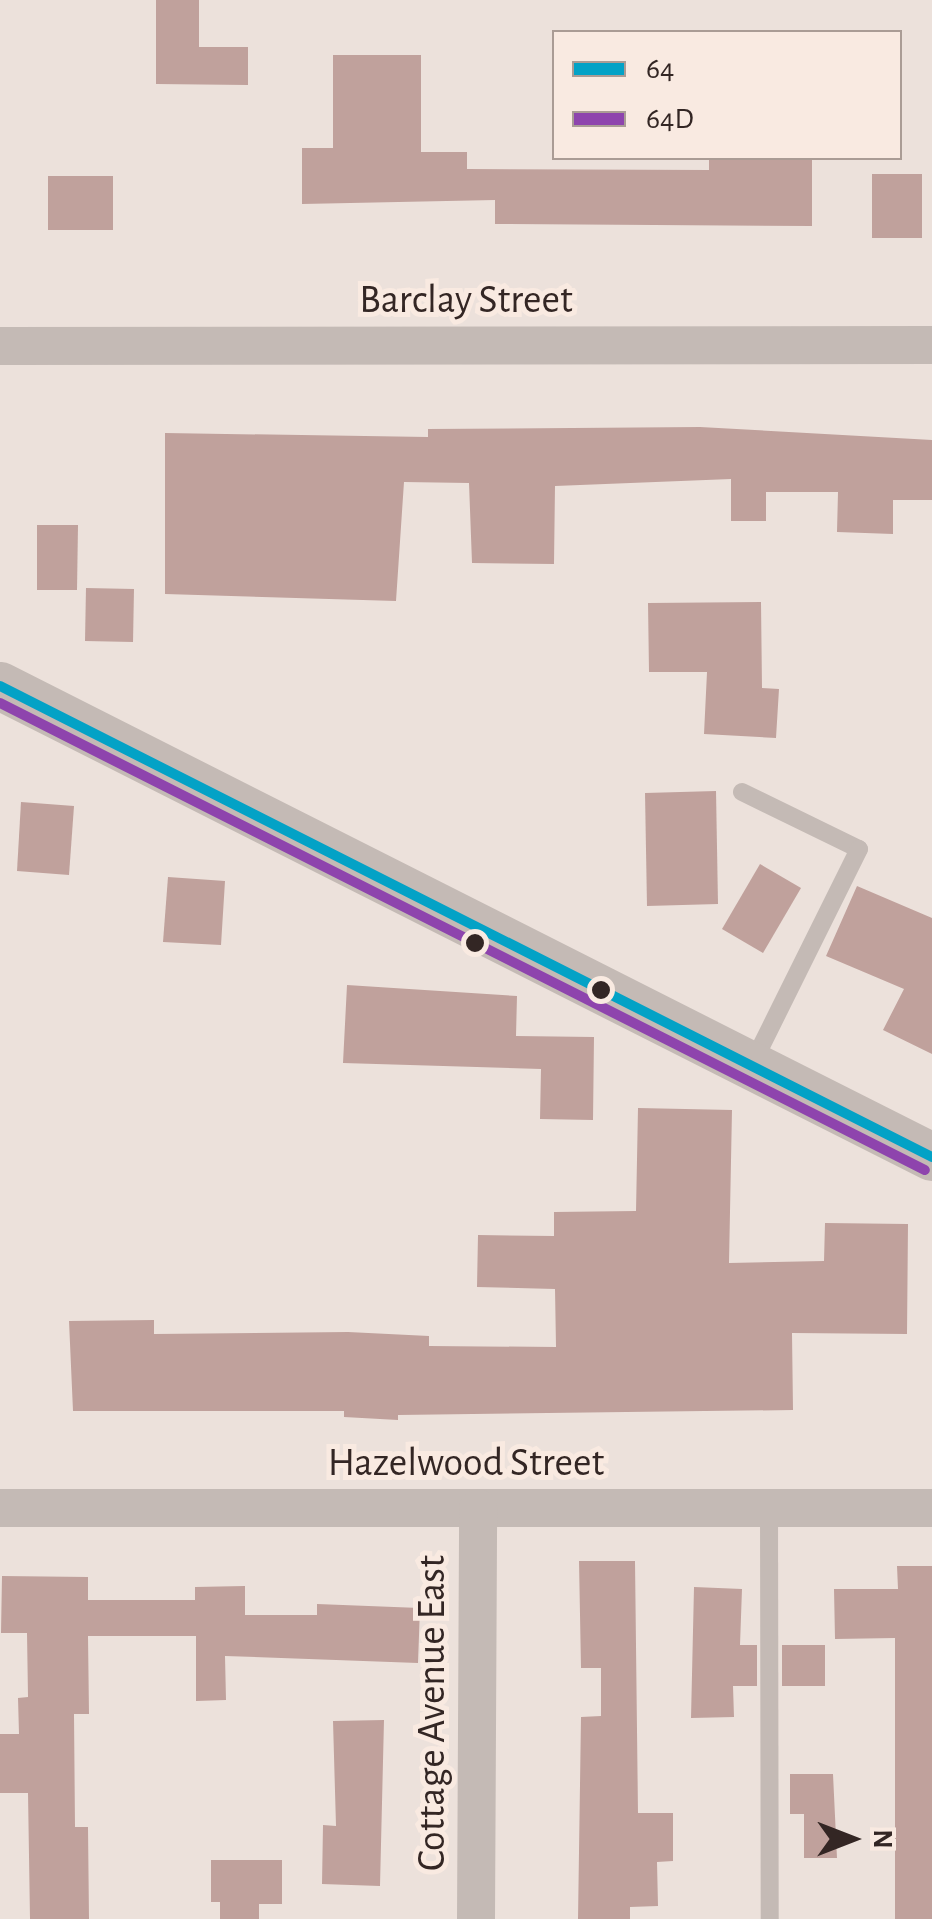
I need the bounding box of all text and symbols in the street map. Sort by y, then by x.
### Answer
legend [552,30,902,160]
text: 64 [646,54,675,84]
text: 64D [646,104,694,134]
street label: Barclay Street [359,276,573,324]
unlabelled marker [465,933,485,953]
unlabelled marker [591,980,611,1000]
street label: Hazelwood Street [328,1439,604,1487]
street label: Cottage Avenue East [408,1555,456,1871]
north arrow [802,1789,902,1889]
text: N [868,1829,896,1849]

